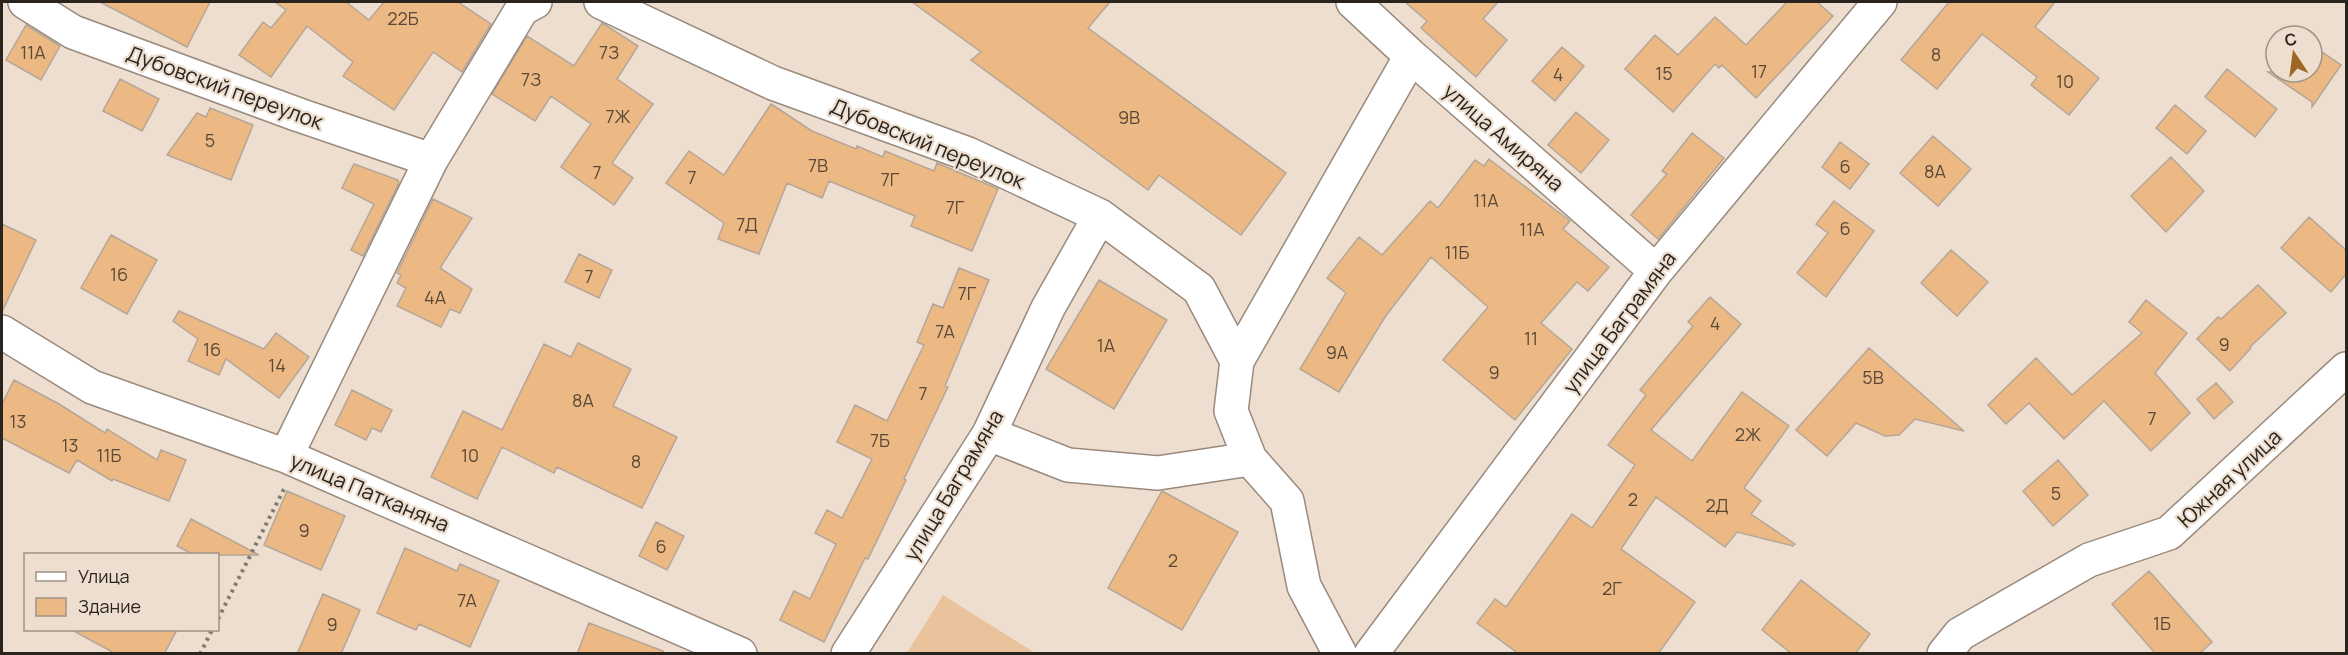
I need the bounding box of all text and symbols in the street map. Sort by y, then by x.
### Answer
house number: 22Б [387,6,419,30]
north arrow [2264,24,2324,84]
text: С [2282,27,2299,51]
street label: Дубовский переулок [123,38,328,136]
house number: 11А [20,40,46,64]
house number: 7З [599,40,619,64]
house number: 8 [1931,42,1941,66]
house number: 17 [1751,59,1767,83]
house number: 15 [1655,61,1673,85]
house number: 4 [1553,62,1563,86]
house number: 7З [521,67,541,91]
house number: 10 [2056,69,2074,93]
street label: улица Амиряна [1438,77,1570,197]
street label: Дубовский переулок [827,91,1030,195]
house number: 7Ж [605,104,631,128]
house number: 9В [1118,105,1140,129]
house number: 5 [205,128,215,152]
house number: 7В [808,153,828,177]
house number: 6 [1839,154,1851,178]
house number: 8А [1924,159,1947,183]
house number: 7 [592,160,602,184]
house number: 7 [687,165,697,189]
house number: 7Г [881,167,900,191]
house number: 11А [1473,188,1499,212]
house number: 7Г [946,195,965,219]
house number: 7Д [736,212,758,236]
house number: 6 [1839,216,1851,240]
house number: 11А [1519,217,1545,241]
house number: 11Б [1445,240,1470,264]
street label: улица Баграмяна [1556,245,1682,399]
house number: 16 [110,262,128,286]
house number: 7 [584,264,594,288]
house number: 7Г [958,281,977,305]
house number: 4А [424,285,447,309]
house number: 4 [1710,311,1720,335]
house number: 7А [935,319,955,343]
house number: 11 [1524,326,1538,350]
house number: 9 [2218,332,2230,356]
house number: 1А [1097,333,1116,357]
house number: 16 [203,337,221,361]
house number: 9А [1326,340,1349,364]
house number: 14 [268,353,286,377]
house number: 9 [1488,360,1500,384]
house number: 5В [1862,365,1884,389]
house number: 7 [918,381,928,405]
house number: 8А [572,388,595,412]
street label: улица Баграмяна [897,404,1009,566]
house number: 7 [2147,406,2157,430]
house number: 13 [10,409,26,433]
house number: 2Ж [1735,422,1761,446]
street label: Южная улица [2171,422,2287,534]
house number: 7Б [870,428,890,452]
house number: 13 [62,433,78,457]
house number: 11Б [97,443,122,467]
house number: 10 [461,443,479,467]
street label: улица Патканяна [286,446,454,538]
house number: 8 [631,449,641,473]
house number: 5 [2051,481,2061,505]
house number: 2 [1628,487,1638,511]
house number: 2Д [1705,493,1729,517]
house number: 9 [298,518,310,542]
house number: 6 [655,534,667,558]
house number: 2 [1168,548,1178,572]
legend [24,553,219,631]
text: Улица [78,564,130,588]
house number: 2Г [1602,576,1622,600]
house number: 7А [457,588,477,612]
text: Здание [78,594,141,618]
house number: 1Б [2153,611,2171,635]
house number: 9 [326,612,338,636]

